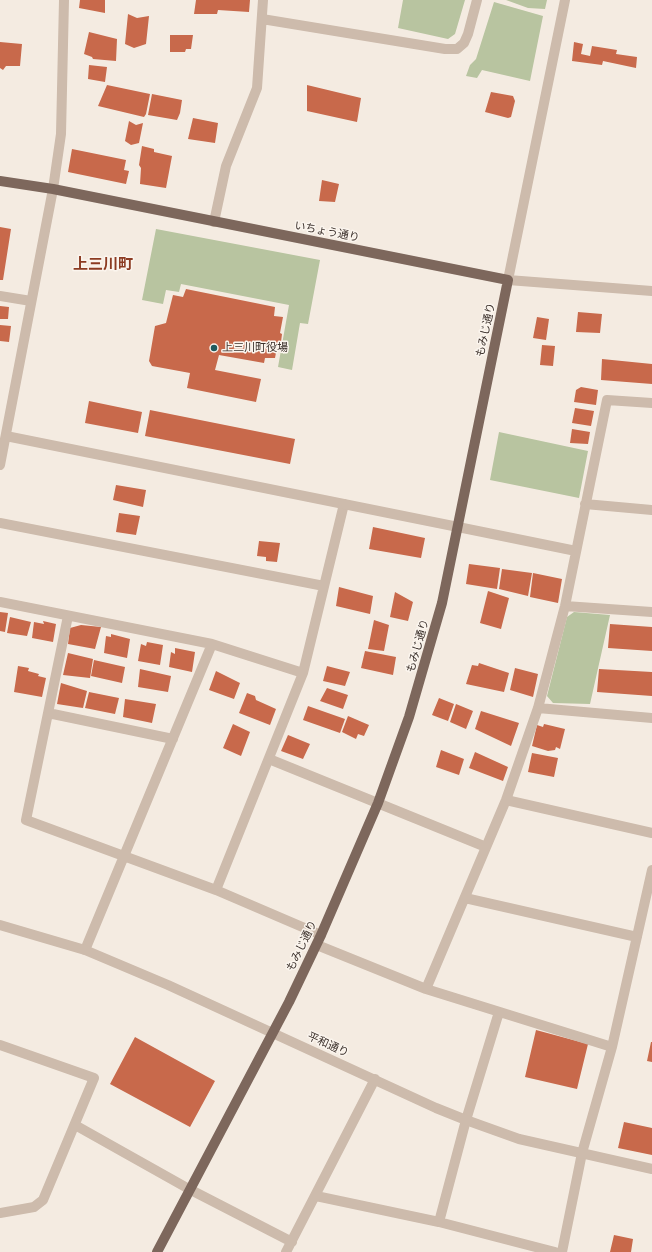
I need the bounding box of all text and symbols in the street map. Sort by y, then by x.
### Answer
street label: いちょう通り [293,219,361,245]
district label: 上三川町 [73,256,133,274]
street label: もみじ通り [474,302,498,358]
place label: 上三川町役場 [222,341,288,355]
marker: 上三川町役場 [209,343,219,353]
street label: もみじ通り [404,618,432,674]
street label: もみじ通り [284,918,320,974]
street label: 平和通り [305,1030,351,1060]

